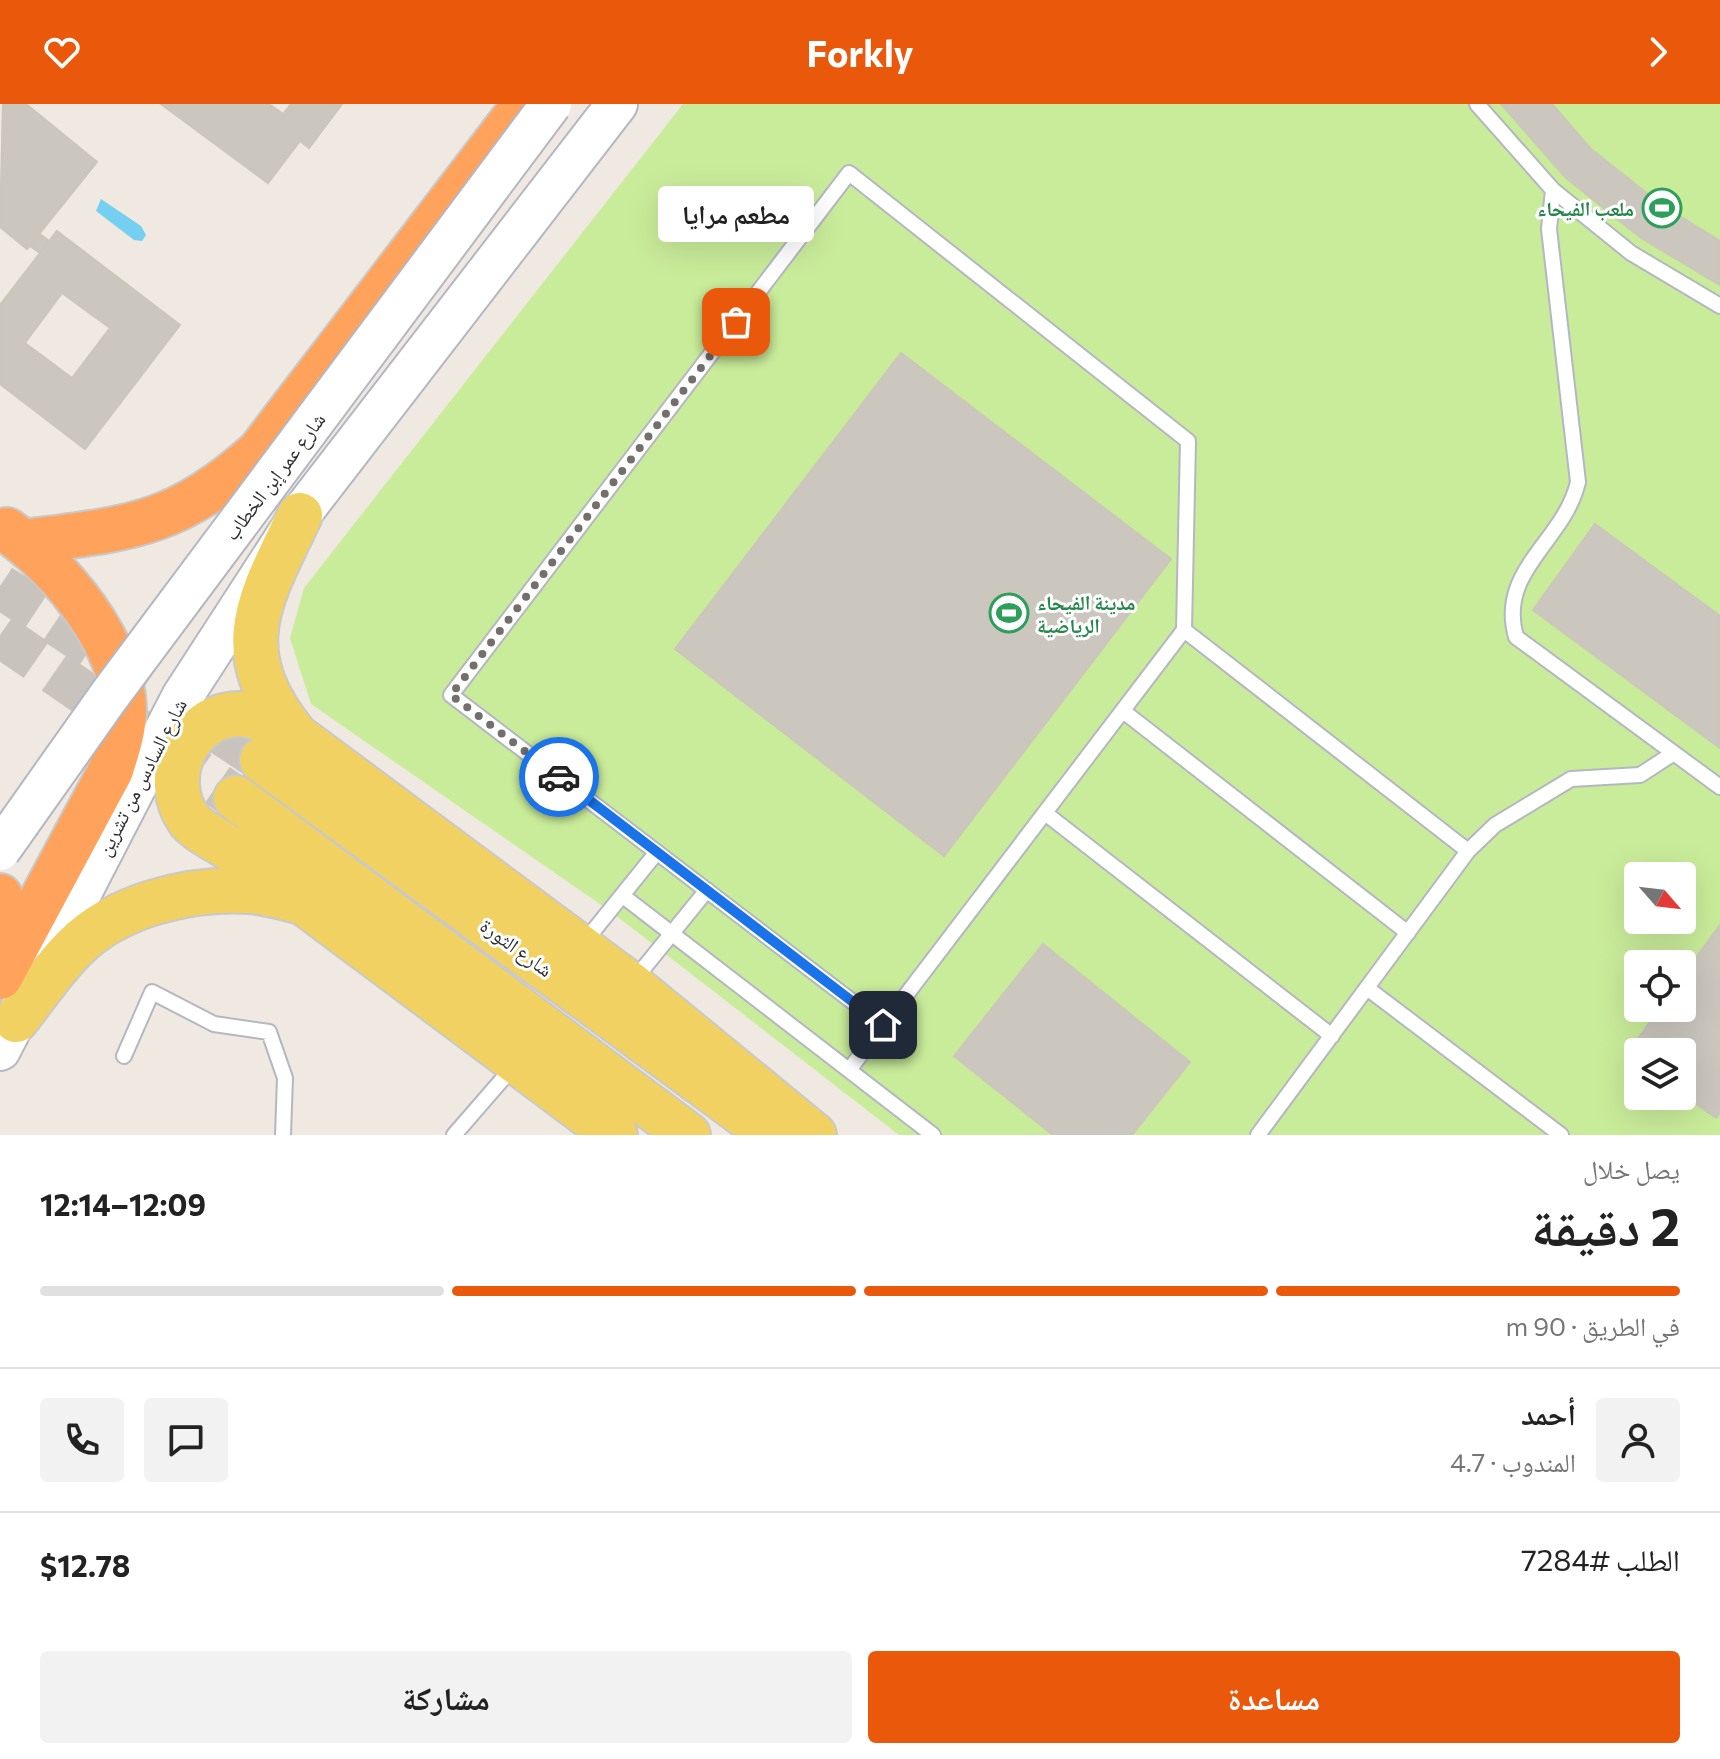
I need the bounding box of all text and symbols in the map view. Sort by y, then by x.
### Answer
icon: heart [40,30,84,74]
text: Forkly [807,30,913,74]
icon: forward [1636,30,1680,74]
callout: مطعم مرايا [658,186,814,242]
sports icon: ملعب الفيحاء [1641,187,1683,229]
place label: ملعب الفيحاء [1537,196,1634,221]
text: مطعم مرايا [682,198,790,229]
pin [702,288,770,356]
icon: bag [714,300,758,344]
street label: شارع عمر إبن الخطاب [218,408,332,546]
place label: مدينة الفيحاء الرياضية [1037,590,1135,638]
sports icon: مدينة الفيحاء الرياضية [988,592,1030,634]
street label: شارع السادس من تشرين [91,695,193,860]
courier [519,737,599,817]
icon: car [537,755,581,799]
north arrow [1624,862,1696,934]
map controls [1624,862,1696,1110]
street label: شارع الثورة [475,913,558,983]
button: locate [1624,950,1696,1022]
pin [849,991,917,1059]
icon: home [861,1003,905,1047]
button: layers [1624,1038,1696,1110]
text: يصل خلال [1583,1153,1680,1184]
text: 12:09–12:14 [40,1185,206,1222]
text: 2 دقيقة [1531,1193,1680,1257]
text: في الطريق · 90 m [1506,1310,1680,1341]
text: أحمد [1521,1394,1576,1431]
button: phone [40,1398,124,1482]
button: chat [144,1398,228,1482]
button: person [1596,1398,1680,1482]
text: المندوب · 4.7 [1450,1446,1576,1477]
text: الطلب #7284 [1521,1540,1680,1577]
text: $12.78 [40,1546,130,1583]
button: مشاركة [40,1651,852,1743]
button: مساعدة [868,1651,1680,1743]

